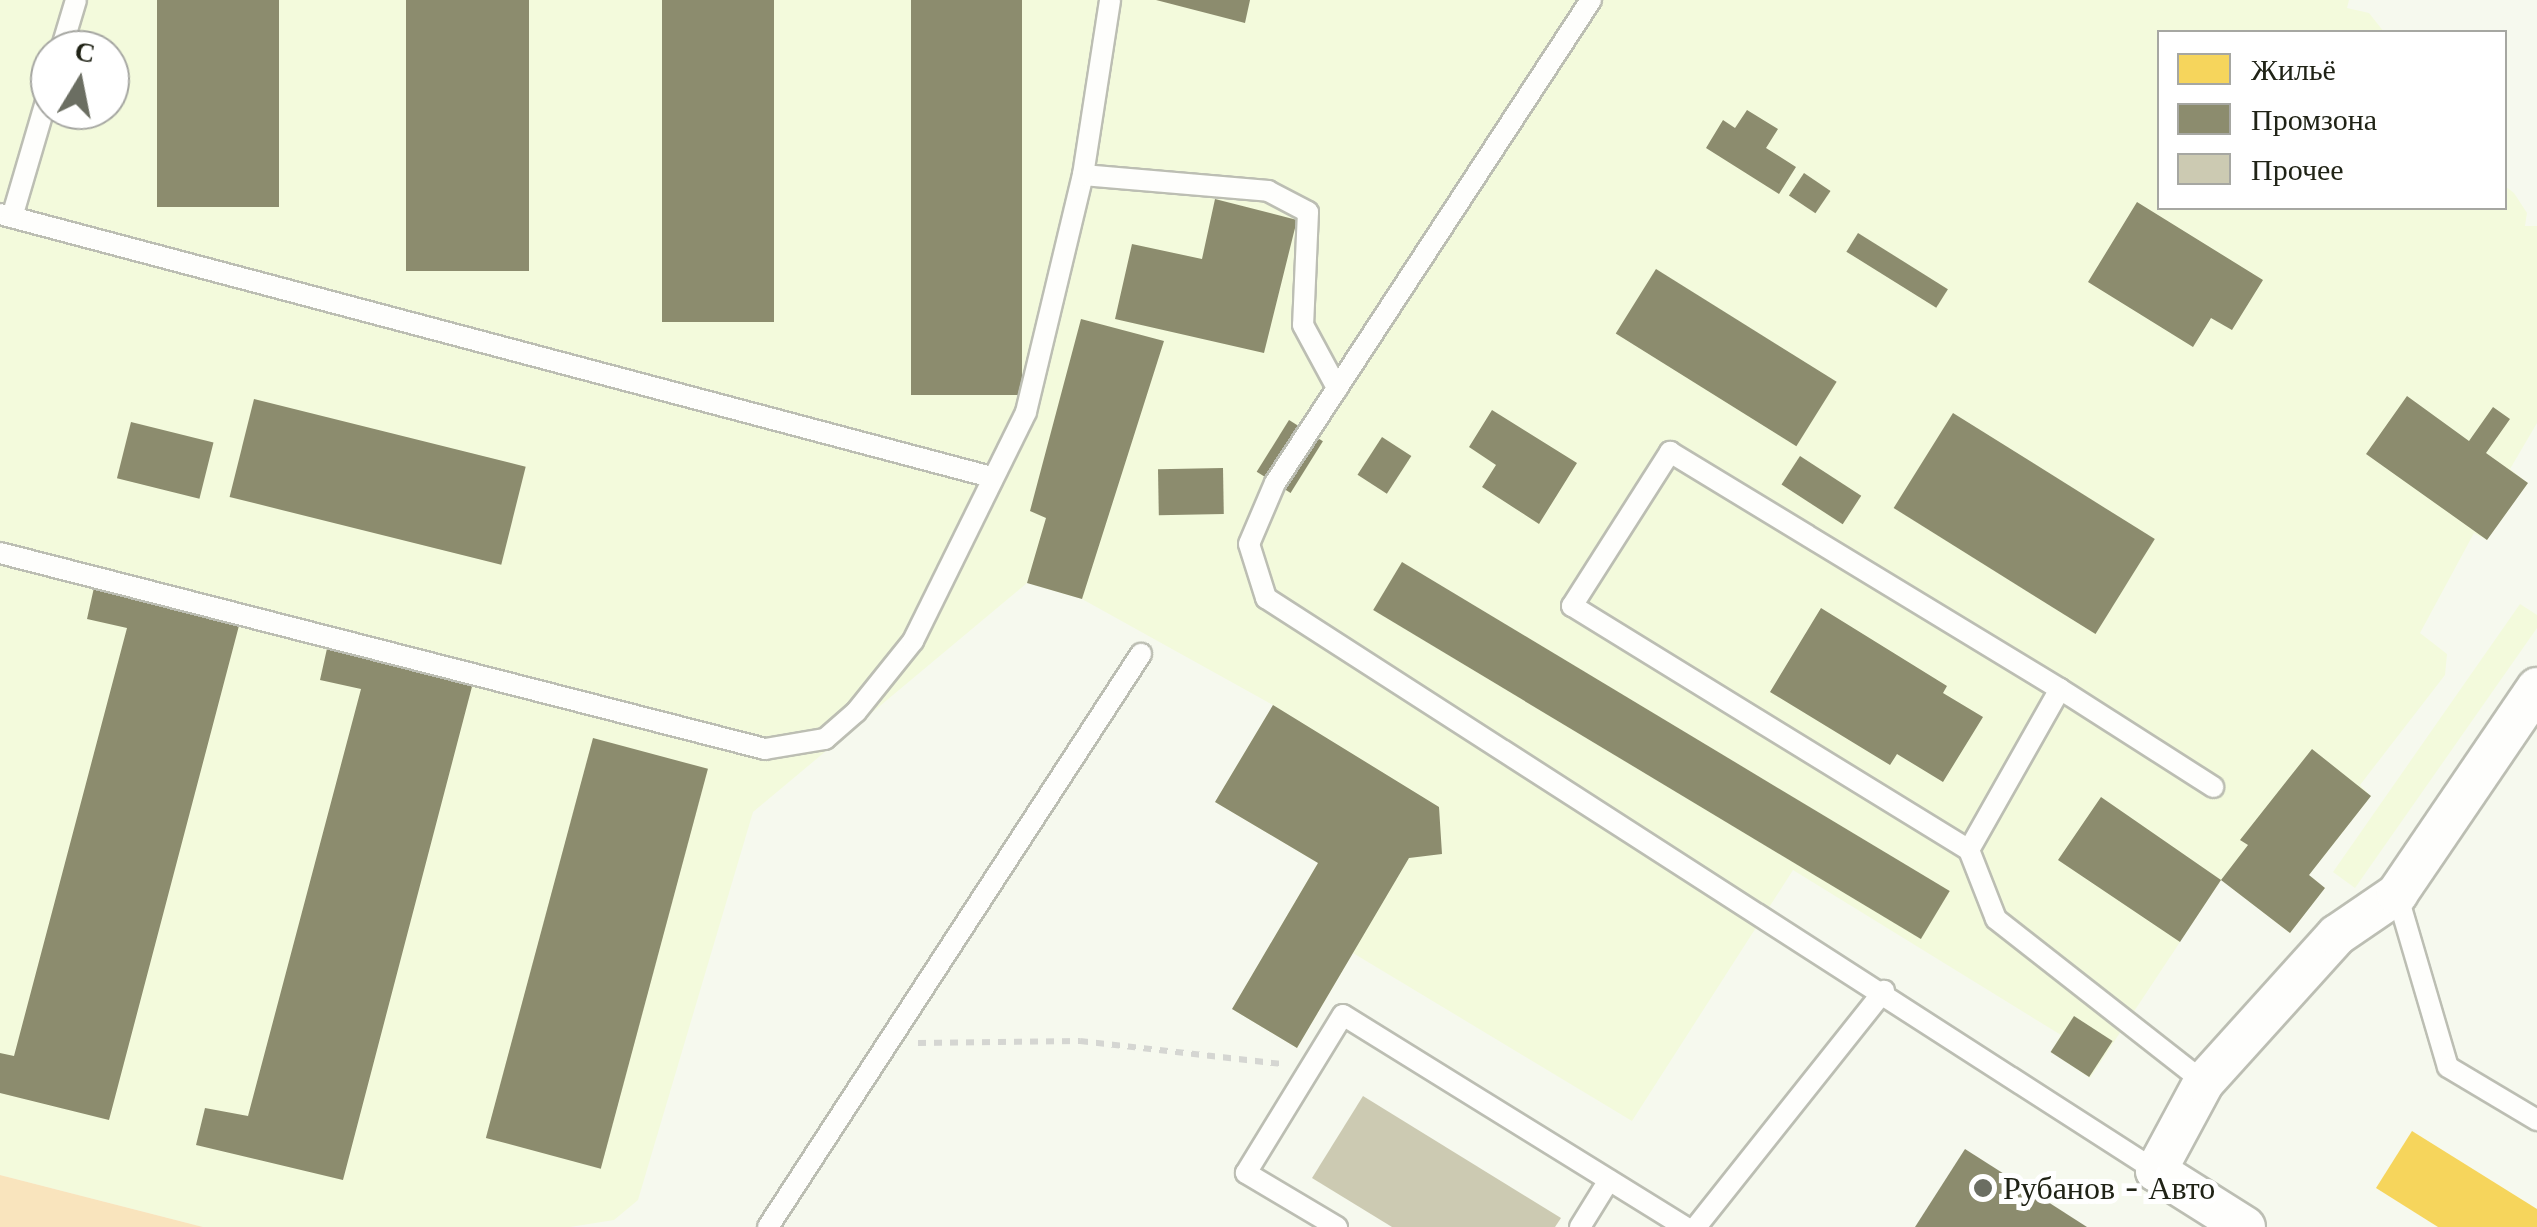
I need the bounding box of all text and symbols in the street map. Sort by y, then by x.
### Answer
north arrow [30,30,130,130]
legend [2157,30,2507,210]
text: С [72,33,98,71]
text: Жильё [2251,51,2336,88]
text: Промзона [2251,101,2377,138]
text: Прочее [2251,151,2344,188]
place label: Рубанов - Авто [2003,1169,2215,1207]
marker: Рубанов - Авто [1972,1177,1994,1199]

